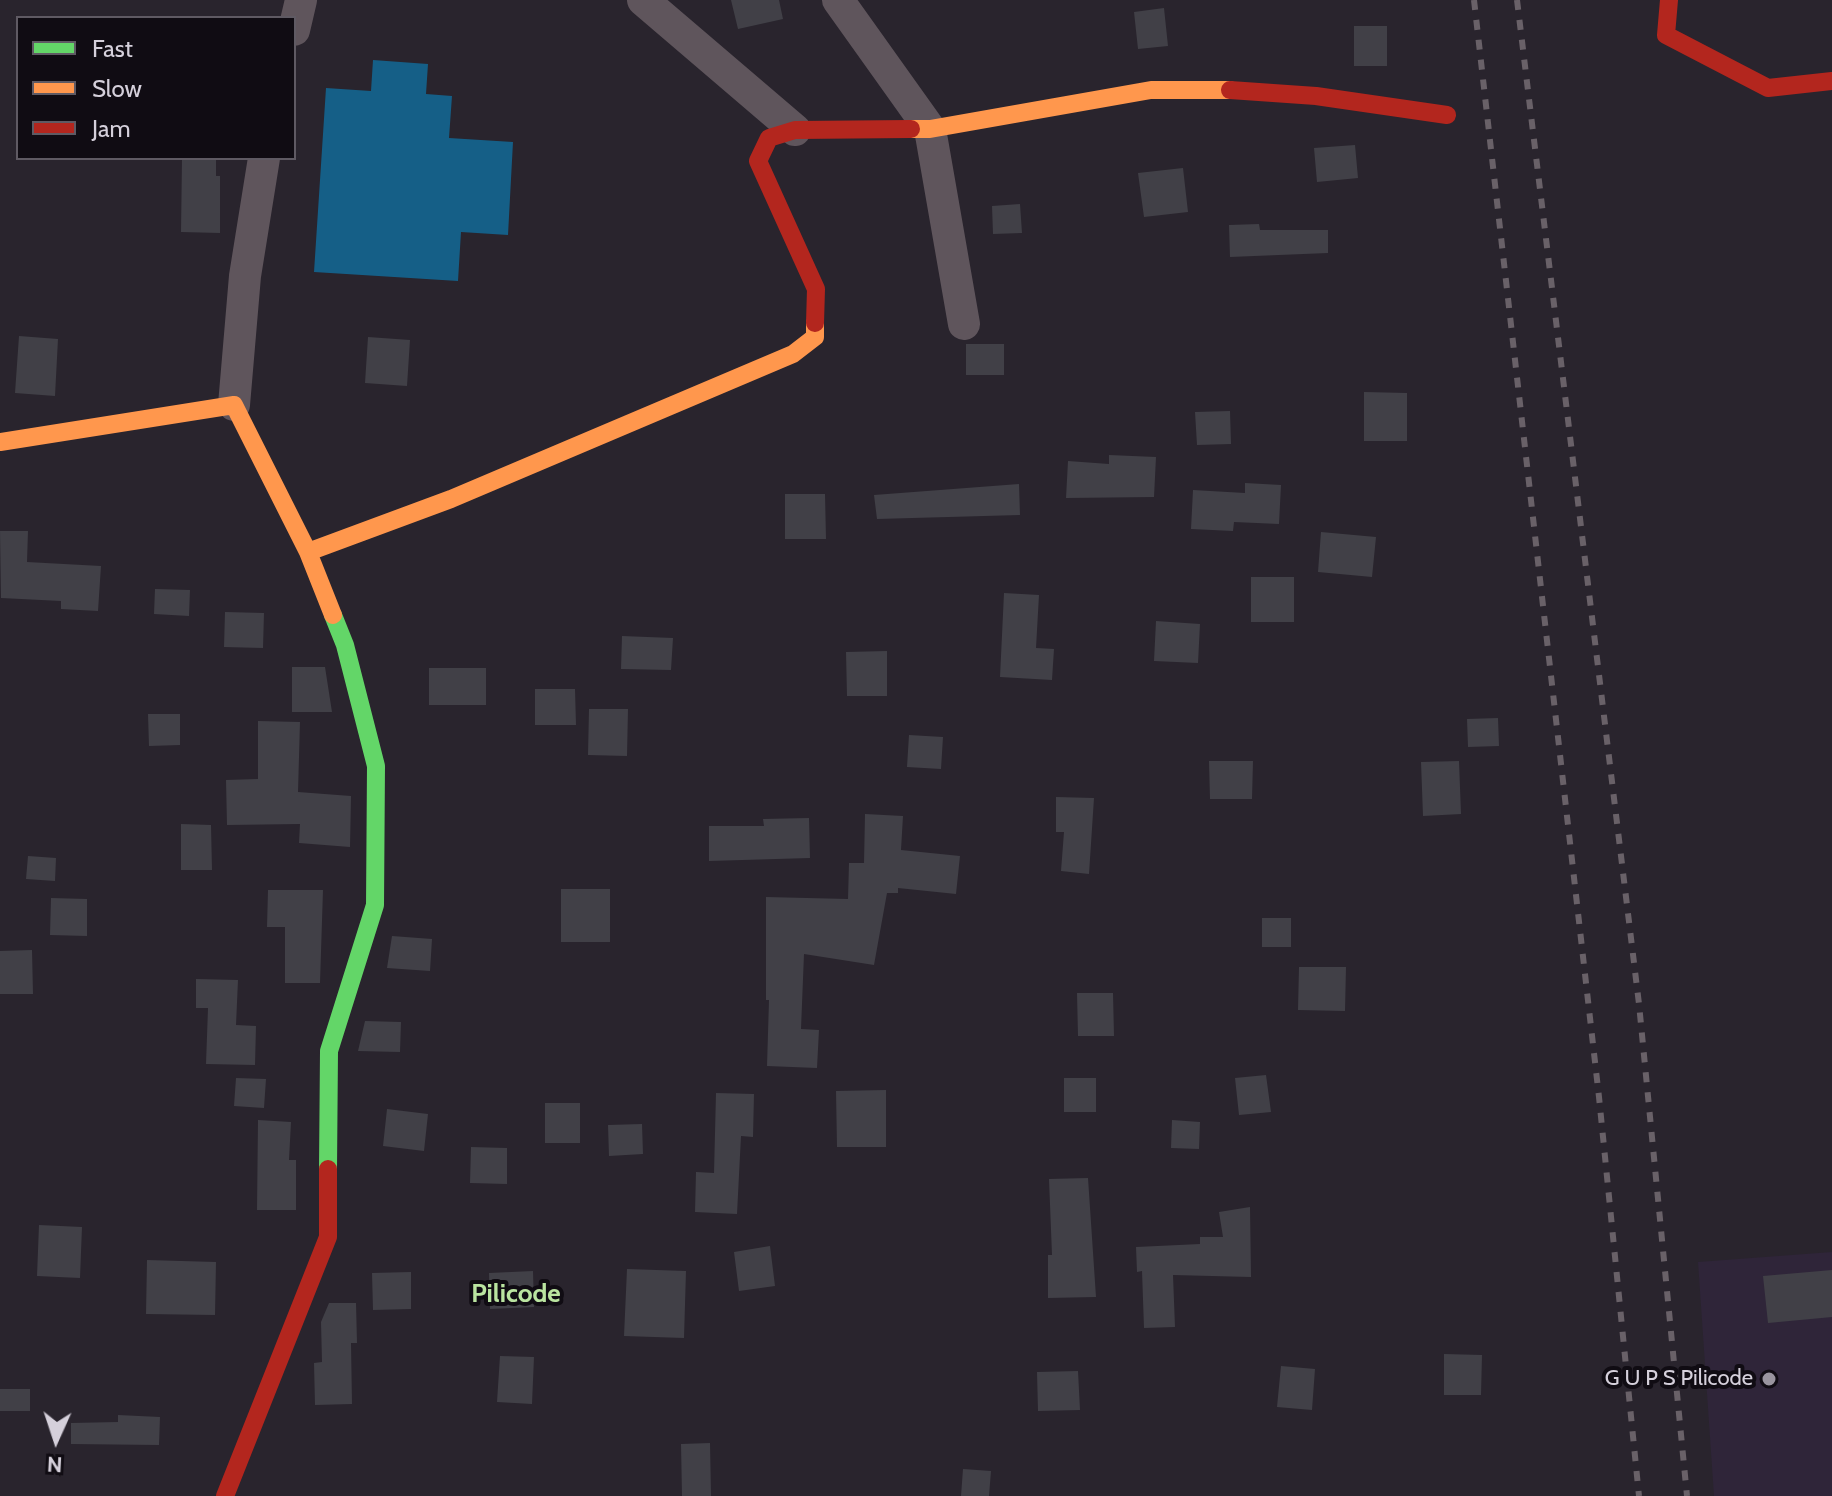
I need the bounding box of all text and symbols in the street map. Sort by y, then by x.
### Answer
legend [16,16,296,160]
text: Fast [92,34,133,63]
text: Slow [92,74,142,103]
text: Jam [92,114,130,143]
district label: Pilicode [471,1278,561,1310]
place label: G U P S Pilicode [1605,1366,1753,1392]
marker: G U P S Pilicode [1760,1370,1778,1388]
north arrow [16,1400,96,1480]
text: N [46,1451,63,1478]

